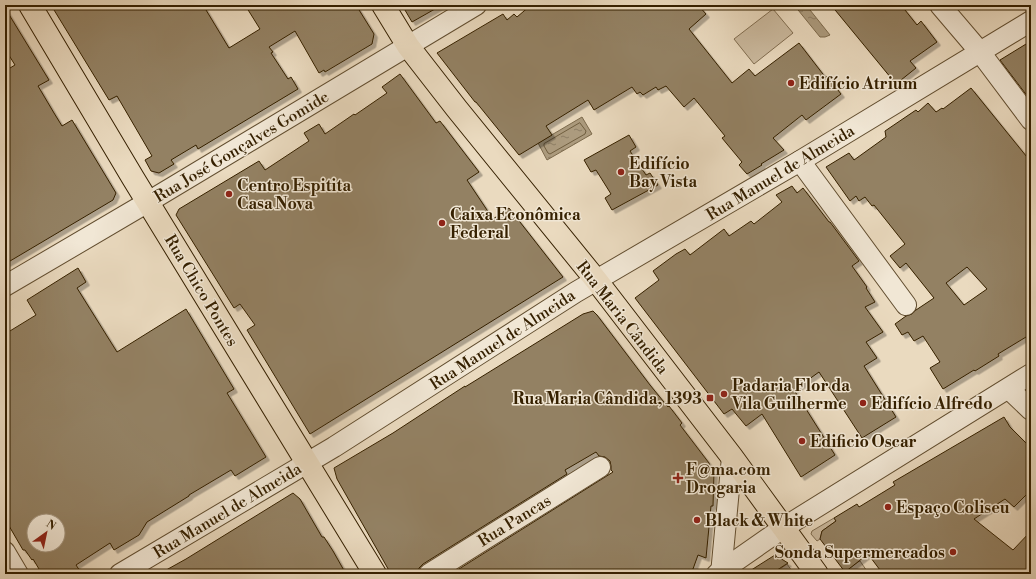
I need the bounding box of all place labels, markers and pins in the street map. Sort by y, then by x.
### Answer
place label: Edifício Atrium [799,74,918,94]
marker: Edifício Atrium [786,78,796,88]
place label: Edifício Bay Vista [629,154,698,192]
marker: Edifício Bay Vista [616,167,626,177]
place label: Centro Espitita Casa Nova [237,176,352,214]
marker: Centro Espitita Casa Nova [224,189,234,199]
place label: Caixa Econômica Federal [450,205,581,243]
marker: Caixa Econômica Federal [437,218,447,228]
place label: Padaria Flor da Vila Guilherme [731,376,850,414]
place label: Rua Maria Cândida, 1393 [513,389,702,409]
marker: Padaria Flor da Vila Guilherme [719,389,729,399]
marker: Rua Maria Cândida, 1393 [705,393,715,403]
place label: Edifício Alfredo [871,394,993,414]
marker: Edifício Alfredo [858,398,868,408]
place label: Edificio Oscar [810,432,917,452]
marker: Edificio Oscar [797,436,807,446]
place label: F@ma.com Drogaria [686,460,771,498]
marker: F@ma.com Drogaria [673,473,683,483]
place label: Espaço Coliseu [896,498,1010,518]
marker: Espaço Coliseu [883,502,893,512]
place label: Black & White [705,511,813,531]
marker: Black & White [692,515,702,525]
place label: Sonda Supermercados [775,543,945,563]
marker: Sonda Supermercados [948,547,958,557]

